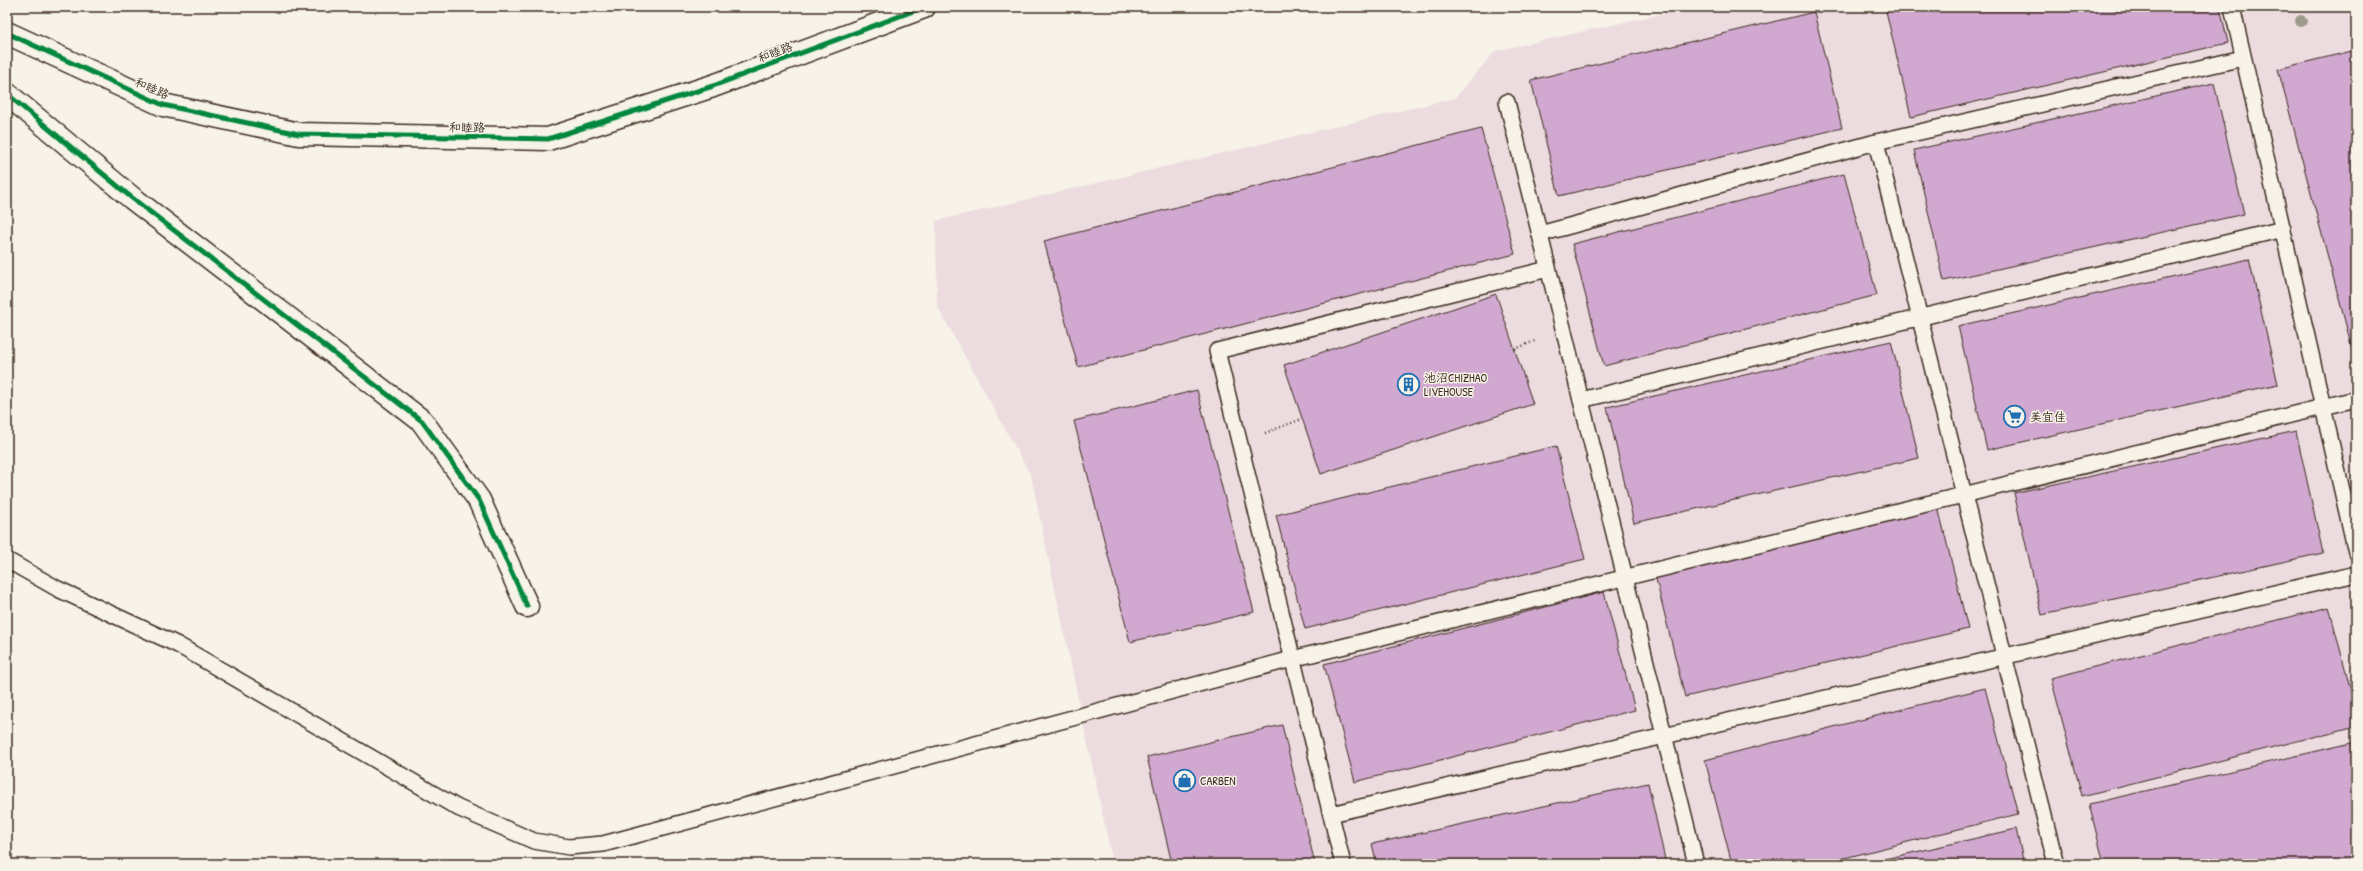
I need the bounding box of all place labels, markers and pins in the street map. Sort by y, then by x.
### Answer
place label: 池沼CHIZHAO LIVEHOUSE [1424,369,1488,400]
building icon: 池沼CHIZHAO LIVEHOUSE [1396,371,1422,397]
supermarket icon: 美宜佳 [2001,403,2027,429]
place label: 美宜佳 [2030,408,2066,425]
shop icon: CARBEN [1171,767,1197,793]
place label: CARBEN [1200,772,1236,789]

